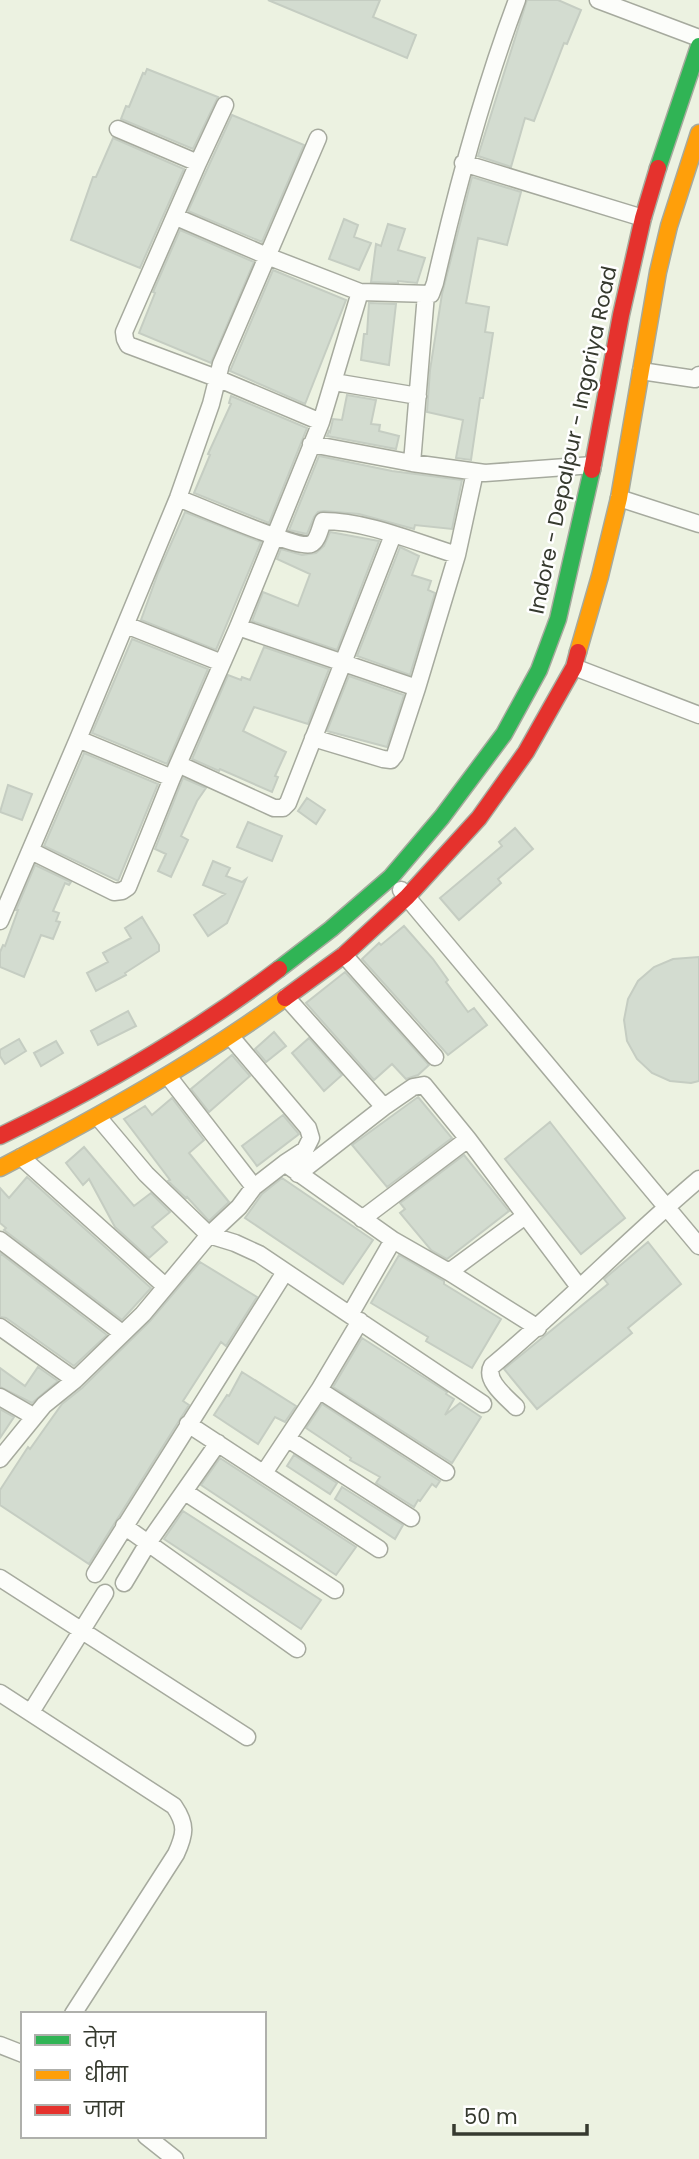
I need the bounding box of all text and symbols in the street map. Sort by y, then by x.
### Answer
street label: Indore - Depalpur - Ingoriya Road [521,263,624,617]
legend [21,2012,266,2138]
text: तेज़ [83,2025,118,2054]
text: धीमा [84,2060,129,2089]
scale bar [454,2092,587,2136]
text: जाम [83,2095,126,2124]
text: 50 m [464,2102,518,2131]

